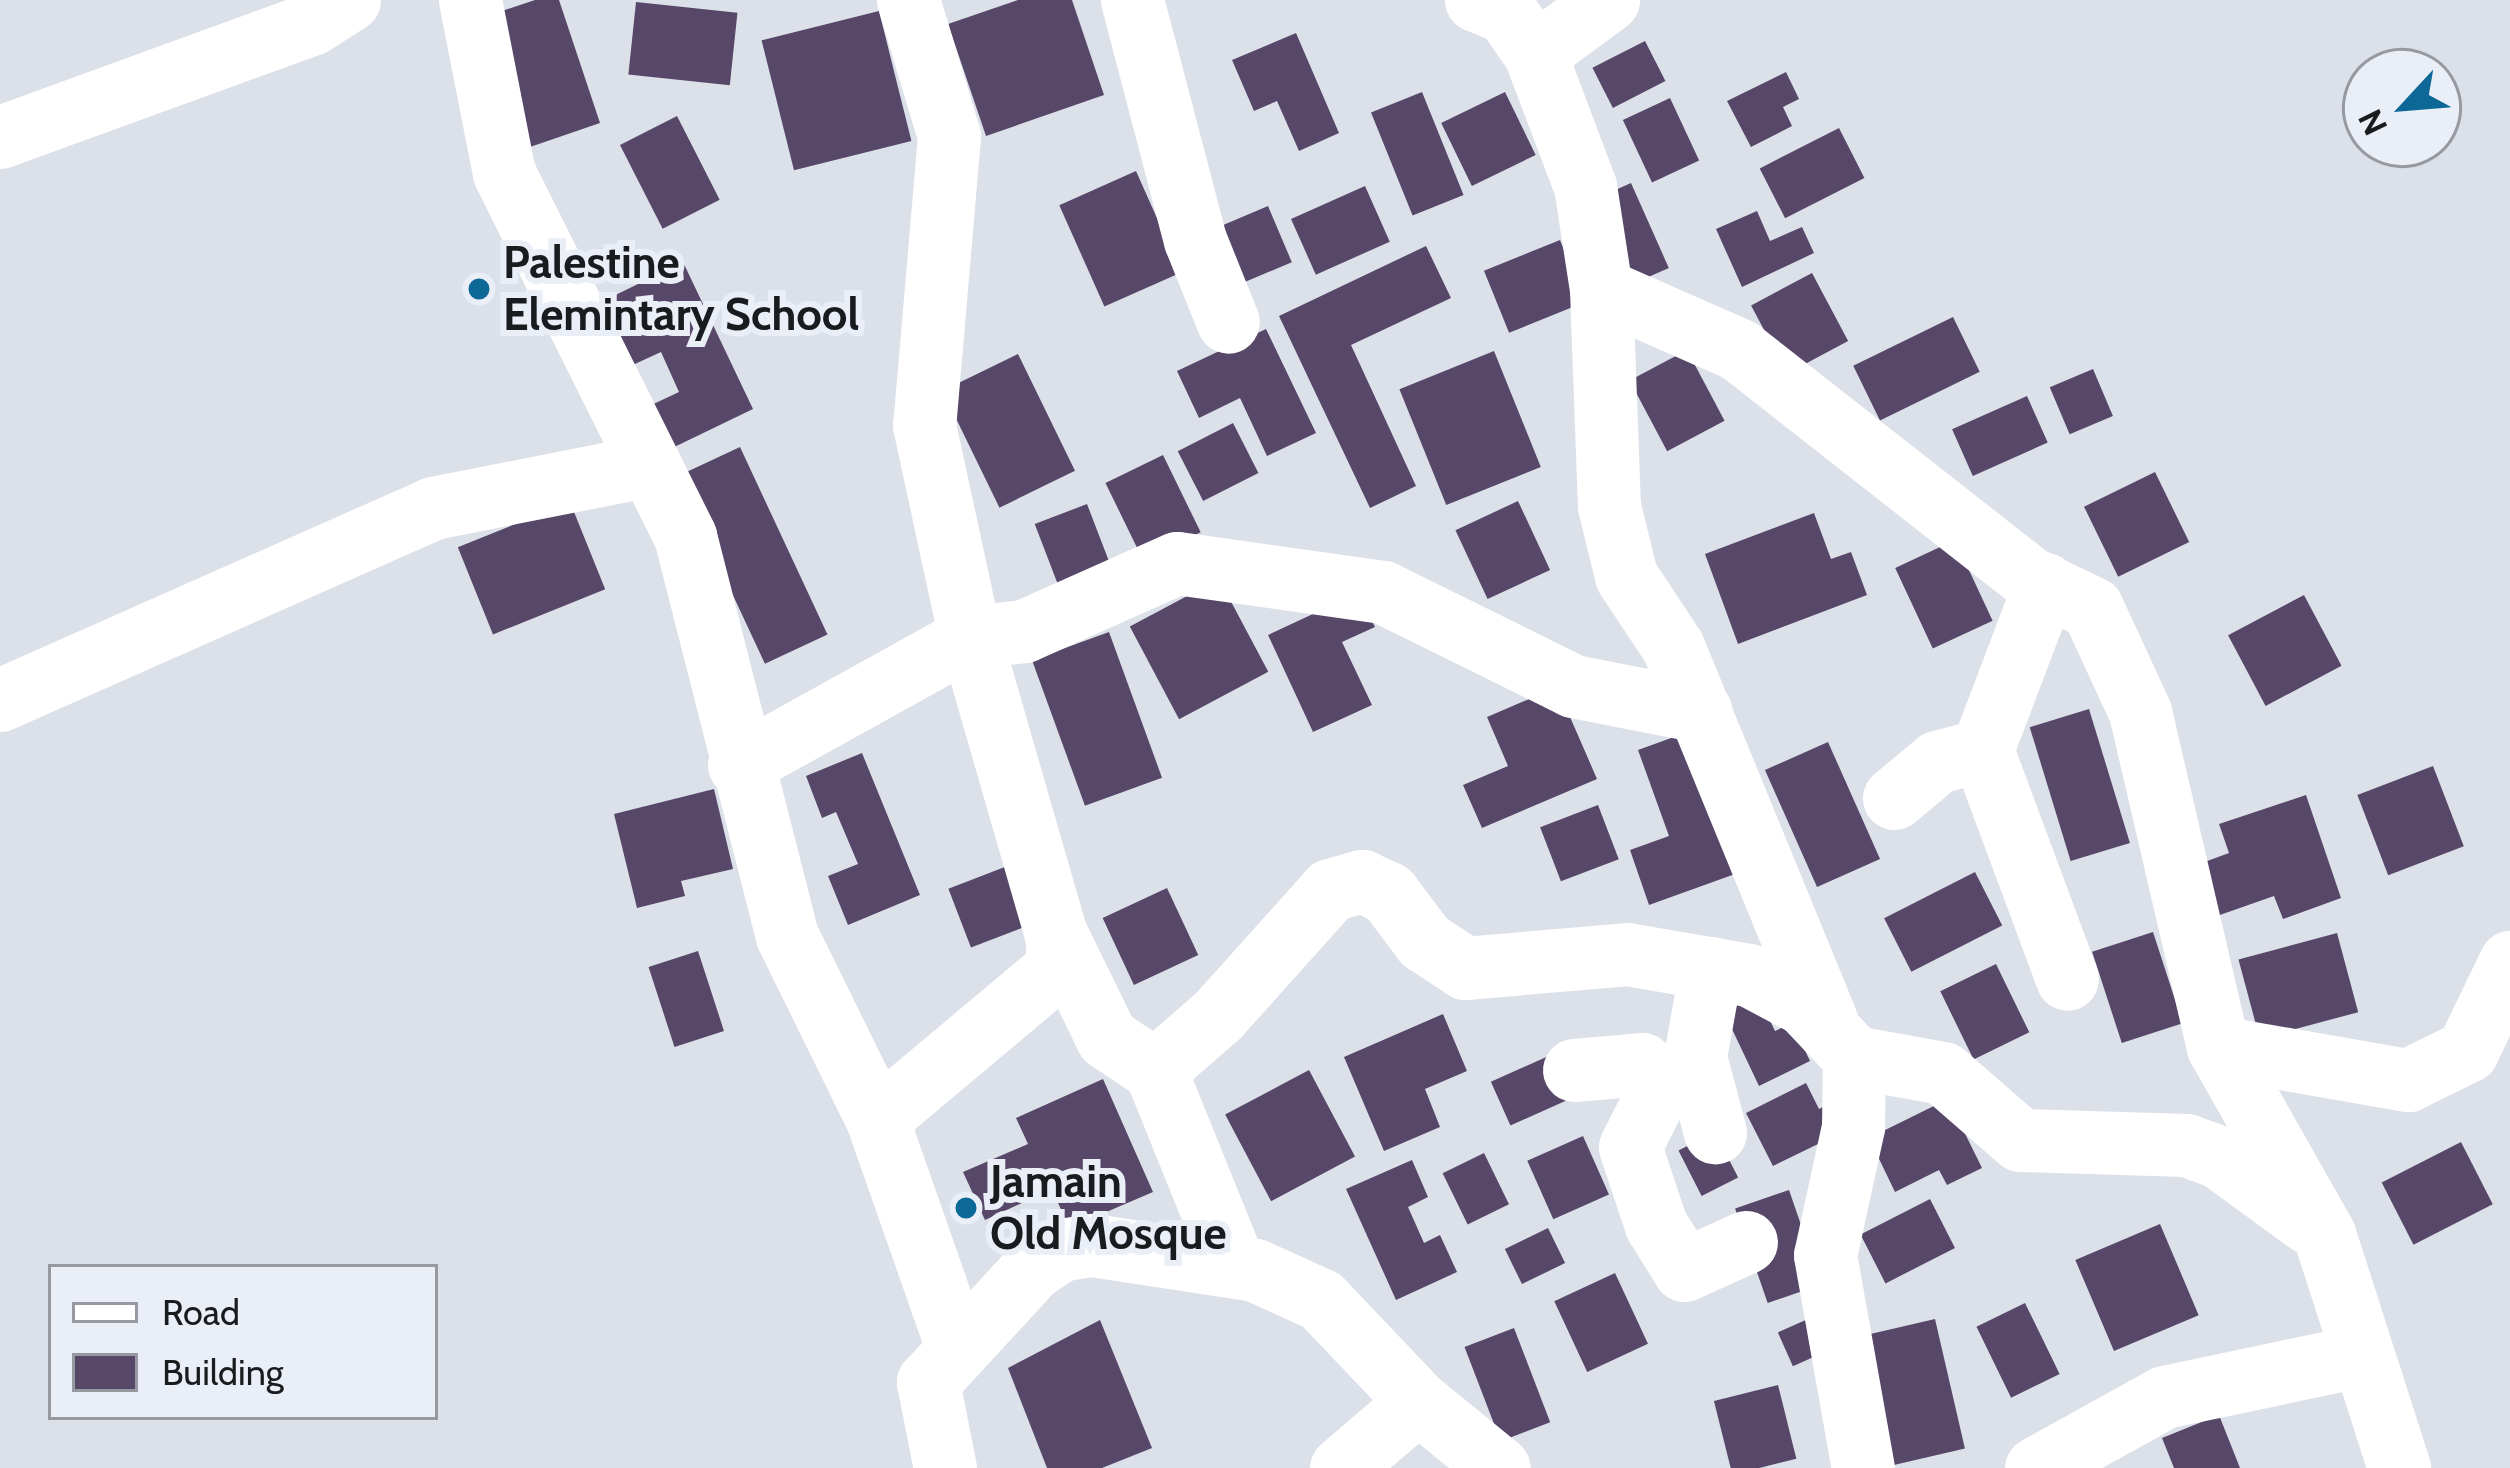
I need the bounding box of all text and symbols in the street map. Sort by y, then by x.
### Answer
north arrow [2342,48,2462,168]
text: N [2349,103,2395,142]
place label: Palestine Elemintary School [503,236,859,342]
marker: Palestine Elemintary School [466,276,492,302]
place label: Jamain Old Mosque [990,1155,1227,1261]
marker: Jamain Old Mosque [953,1195,979,1221]
legend [48,1264,438,1420]
text: Road [162,1290,240,1334]
text: Building [162,1350,284,1394]

